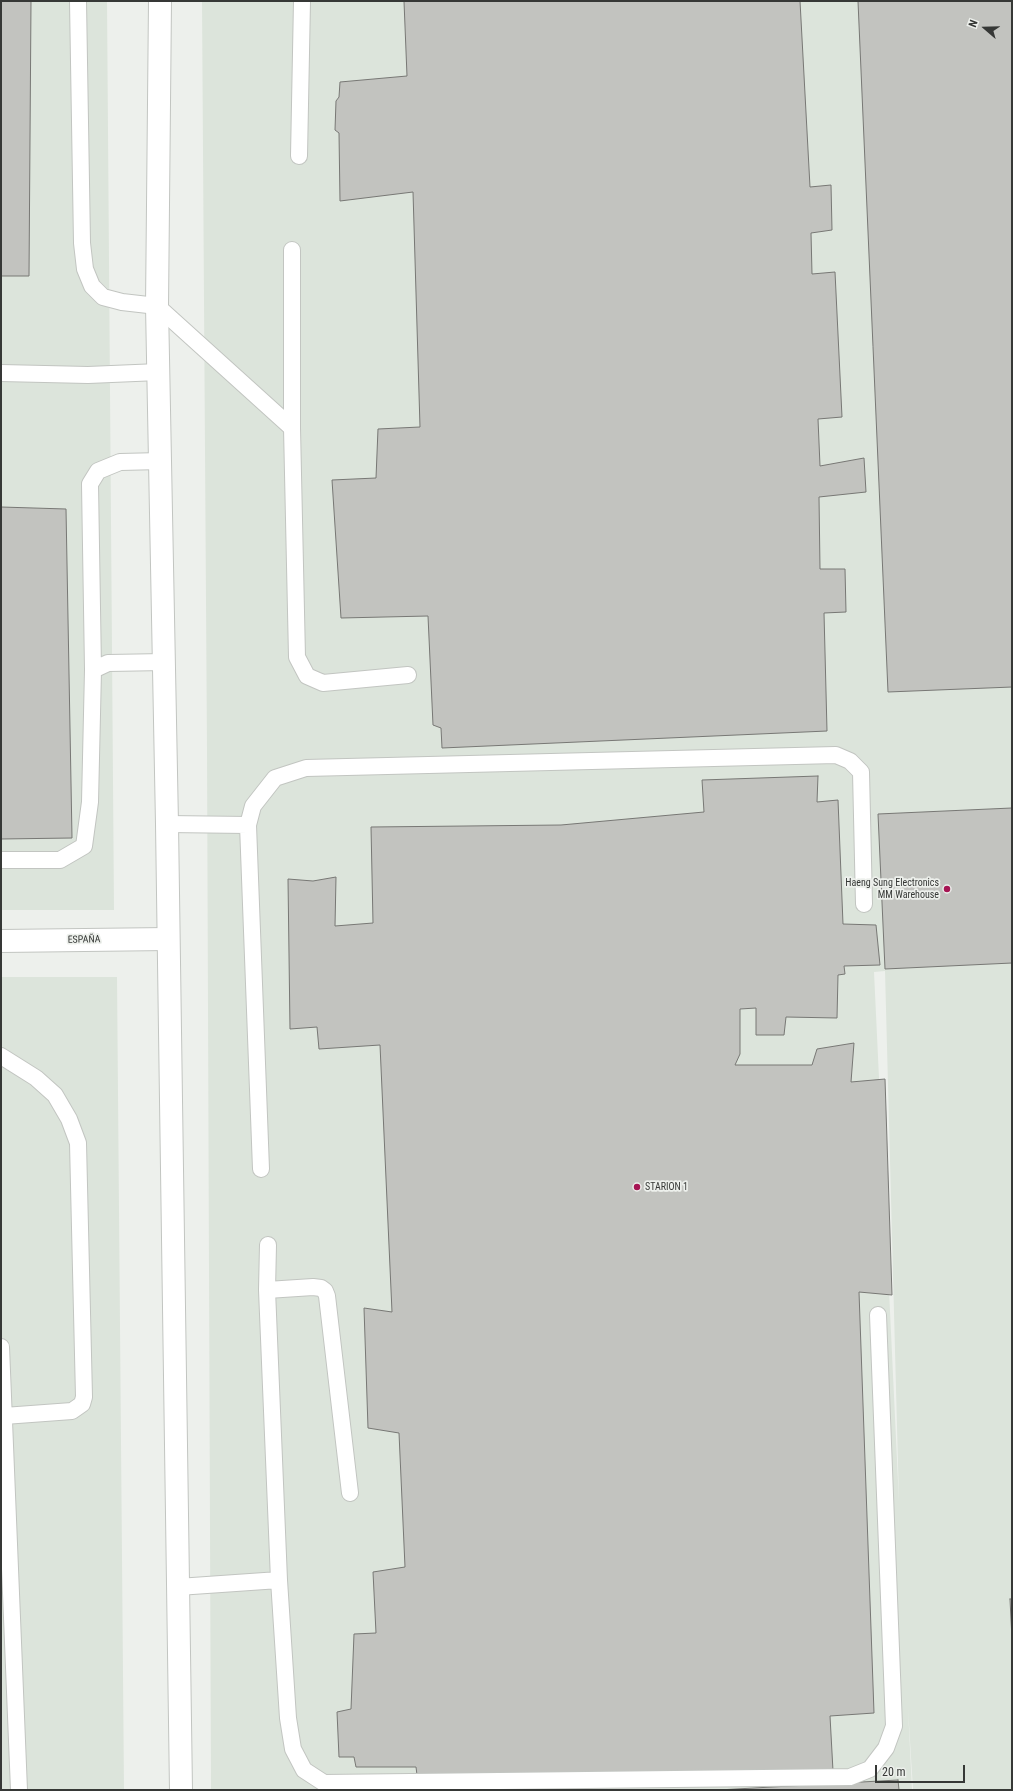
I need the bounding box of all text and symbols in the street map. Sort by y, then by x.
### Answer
north arrow [965,8,1005,48]
text: N [966,18,981,29]
place label: Haeng Sung Electronics MM Warehouse [845,877,939,900]
marker: Haeng Sung Electronics MM Warehouse [942,884,952,894]
street label: ESPAÑA [67,934,101,946]
place label: STARION 1 [645,1181,688,1193]
marker: STARION 1 [632,1182,642,1192]
scale bar [877,1757,967,1783]
text: 20 m [882,1765,906,1779]

